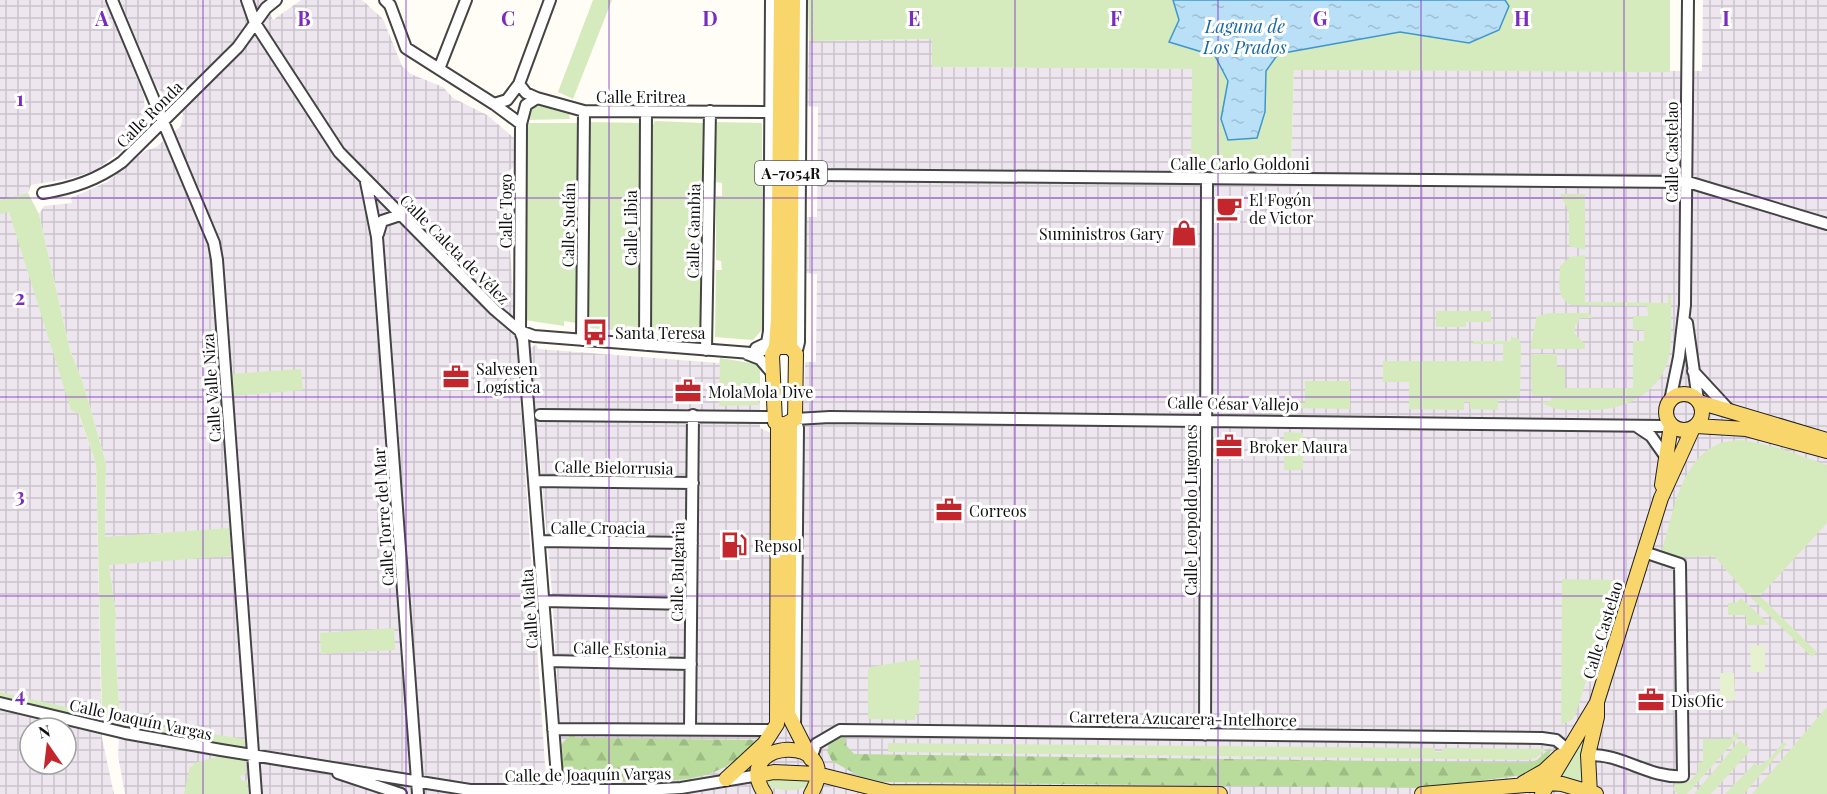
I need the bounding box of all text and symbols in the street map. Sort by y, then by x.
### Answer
text: A [94,4,109,31]
text: B [297,4,311,31]
text: C [501,4,515,31]
text: D [702,4,718,31]
text: E [908,4,920,31]
text: F [1110,4,1122,31]
text: G [1313,4,1328,31]
text: H [1514,4,1530,31]
text: I [1722,4,1730,31]
water label: Laguna de Los Prados [1202,14,1287,59]
street label: Calle Ronda [111,76,187,152]
text: 1 [16,84,24,111]
street label: Calle Eritrea [596,86,686,107]
street label: Calle Castelao [1661,101,1682,203]
street label: Calle Carlo Goldoni [1170,153,1310,174]
road number: A-7054R [755,161,827,185]
street label: Calle Togo [495,173,516,248]
street label: Calle Sudán [557,182,579,268]
street label: Calle Gambia [682,183,704,279]
place label: El Fogón de Victor [1249,189,1313,228]
street label: Calle Caleta de Vélez [396,190,515,309]
street label: Calle Libia [620,190,641,266]
cafe icon: El Fogón de Victor [1214,193,1244,223]
shop icon: Suministros Gary [1169,218,1199,248]
place label: Suministros Gary [1039,223,1164,244]
text: 2 [15,283,25,310]
bus stop icon: Santa Teresa [580,317,610,347]
place label: Santa Teresa [615,322,706,343]
street label: Calle Valle Niza [197,333,225,443]
place label: Salvesen Logística [476,358,541,397]
office icon: Salvesen Logística [441,362,471,392]
office icon: MolaMola Dive [673,376,703,406]
place label: MolaMola Dive [708,381,813,402]
street label: Calle César Vallejo [1167,391,1299,415]
street label: Calle Leopoldo Lugones [1180,424,1201,596]
office icon: Broker Maura [1214,431,1244,461]
place label: Broker Maura [1249,436,1348,457]
street label: Calle Torre del Mar [368,447,398,587]
street label: Calle Bielorrusia [554,455,674,479]
text: 3 [15,481,25,508]
office icon: Correos [934,495,964,525]
place label: Correos [969,500,1027,521]
street label: Calle Croacia [550,517,646,538]
street label: Calle Bulgaria [666,522,688,622]
fuel station icon: Repsol [719,530,749,560]
place label: Repsol [754,535,803,556]
street label: Calle Malta [516,568,542,650]
street label: Calle Castelao [1577,578,1627,681]
street label: Calle Estonia [573,637,667,659]
text: 4 [15,680,25,707]
office icon: DisOfic [1636,685,1666,715]
place label: DisOfic [1671,690,1724,711]
street label: Calle Joaquín Vargas [68,694,214,744]
street label: Carretera Azucarera-Intelhorce [1069,706,1297,730]
north arrow [18,716,78,776]
text: N [36,719,53,743]
street label: Calle de Joaquín Vargas [504,762,672,786]

